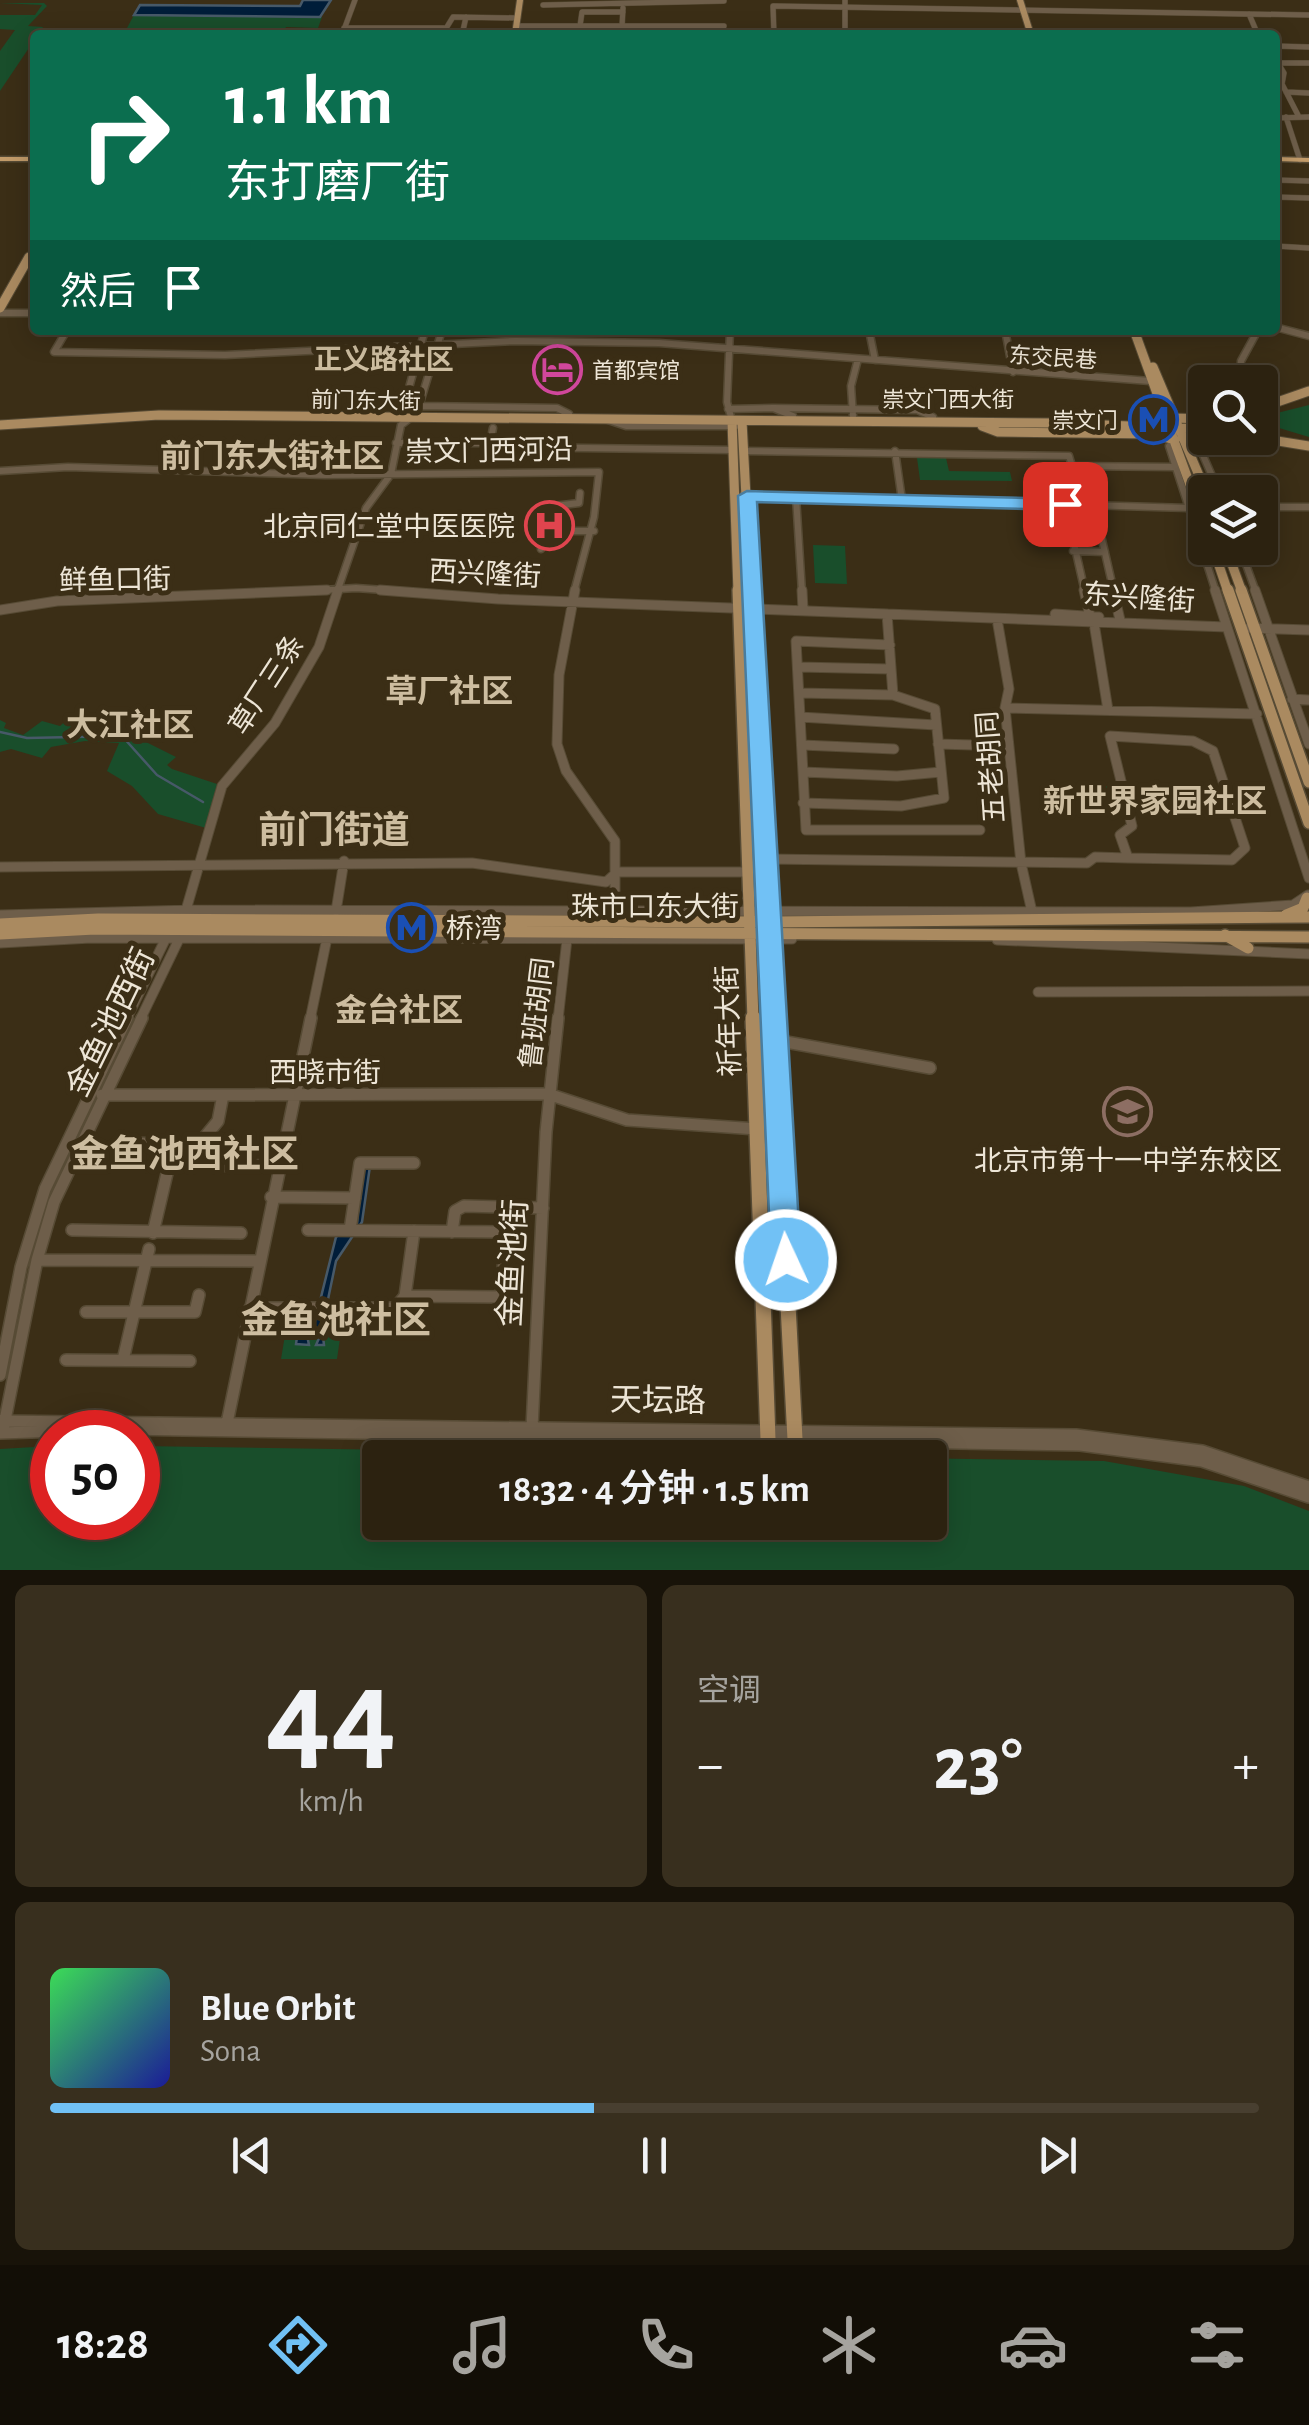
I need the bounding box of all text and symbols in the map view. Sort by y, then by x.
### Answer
text: 1.1 km [225,67,393,137]
icon: right [60,70,190,200]
text: 东打磨厂街 [225,161,450,206]
icon: arrive [156,260,211,315]
text: 然后 [60,274,136,312]
street label: 东交民巷 [1008,343,1098,372]
hotel icon: 首都宾馆 [531,344,583,396]
district label: 正义路社区 [314,345,454,375]
place label: 首都宾馆 [592,359,680,382]
map controls [1188,365,1278,565]
button: search [1188,365,1278,455]
street label: 前门东大街 [311,388,421,413]
street label: 崇文门西大街 [882,388,1014,411]
metro station icon: 崇文门 [1127,394,1179,446]
place label: 崇文门 [1052,409,1118,432]
street label: 崇文门西河沿 [405,435,573,467]
district label: 前门东大街社区 [160,439,384,473]
pin [1023,462,1108,547]
button: layers [1188,475,1278,565]
icon: arrive [1038,477,1093,532]
hospital icon: 北京同仁堂中医医院 [524,500,576,552]
place label: 北京同仁堂中医医院 [263,512,515,542]
street label: 西兴隆街 [428,556,542,592]
street label: 鲜鱼口街 [59,564,171,596]
street label: 东兴隆街 [1082,579,1196,617]
street label: 草厂三条 [224,629,310,740]
district label: 草厂社区 [385,674,513,708]
district label: 大江社区 [66,708,194,742]
street label: 五老胡同 [972,710,1010,824]
district label: 新世界家园社区 [1043,784,1267,818]
district label: 前门街道 [258,810,410,851]
street label: 珠市口东大街 [571,892,739,922]
metro station icon: 桥湾 [385,902,437,954]
place label: 桥湾 [446,914,502,944]
street label: 金鱼池西街 [60,943,160,1101]
street label: 鲁班胡同 [515,956,559,1071]
street label: 祈年大街 [712,964,746,1077]
district label: 金台社区 [335,993,463,1027]
street label: 西晓市街 [269,1058,381,1088]
school or university icon: 北京市第十一中学东校区 [1102,1086,1154,1138]
district label: 金鱼池西社区 [71,1134,299,1175]
place label: 北京市第十一中学东校区 [974,1146,1282,1176]
street label: 金鱼池街 [492,1198,532,1328]
position arrow [734,1208,838,1312]
district label: 金鱼池社区 [241,1300,431,1341]
street label: 天坛路 [610,1382,706,1418]
speed limit sign: 50 [30,1410,160,1540]
text: 18:32 · 4 分钟 · 1.5 km [499,1471,810,1509]
text: 44 [266,1652,396,1782]
text: 空调 [697,1675,761,1707]
text: 23° [933,1728,1023,1803]
text: − [697,1738,723,1793]
text: + [1233,1738,1259,1793]
text: km/h [298,1785,364,1817]
text: Blue Orbit [200,1990,355,2028]
text: Sona [200,2035,261,2067]
icon: previous [224,2128,279,2183]
icon: pause [627,2128,682,2183]
icon: next [1030,2128,1085,2183]
icon: directions [263,2310,333,2380]
icon: music [447,2310,517,2380]
icon: phone [631,2310,701,2380]
icon: climate [814,2310,884,2380]
icon: car [998,2310,1068,2380]
icon: filters [1182,2310,1252,2380]
text: 18:28 [57,2322,149,2367]

